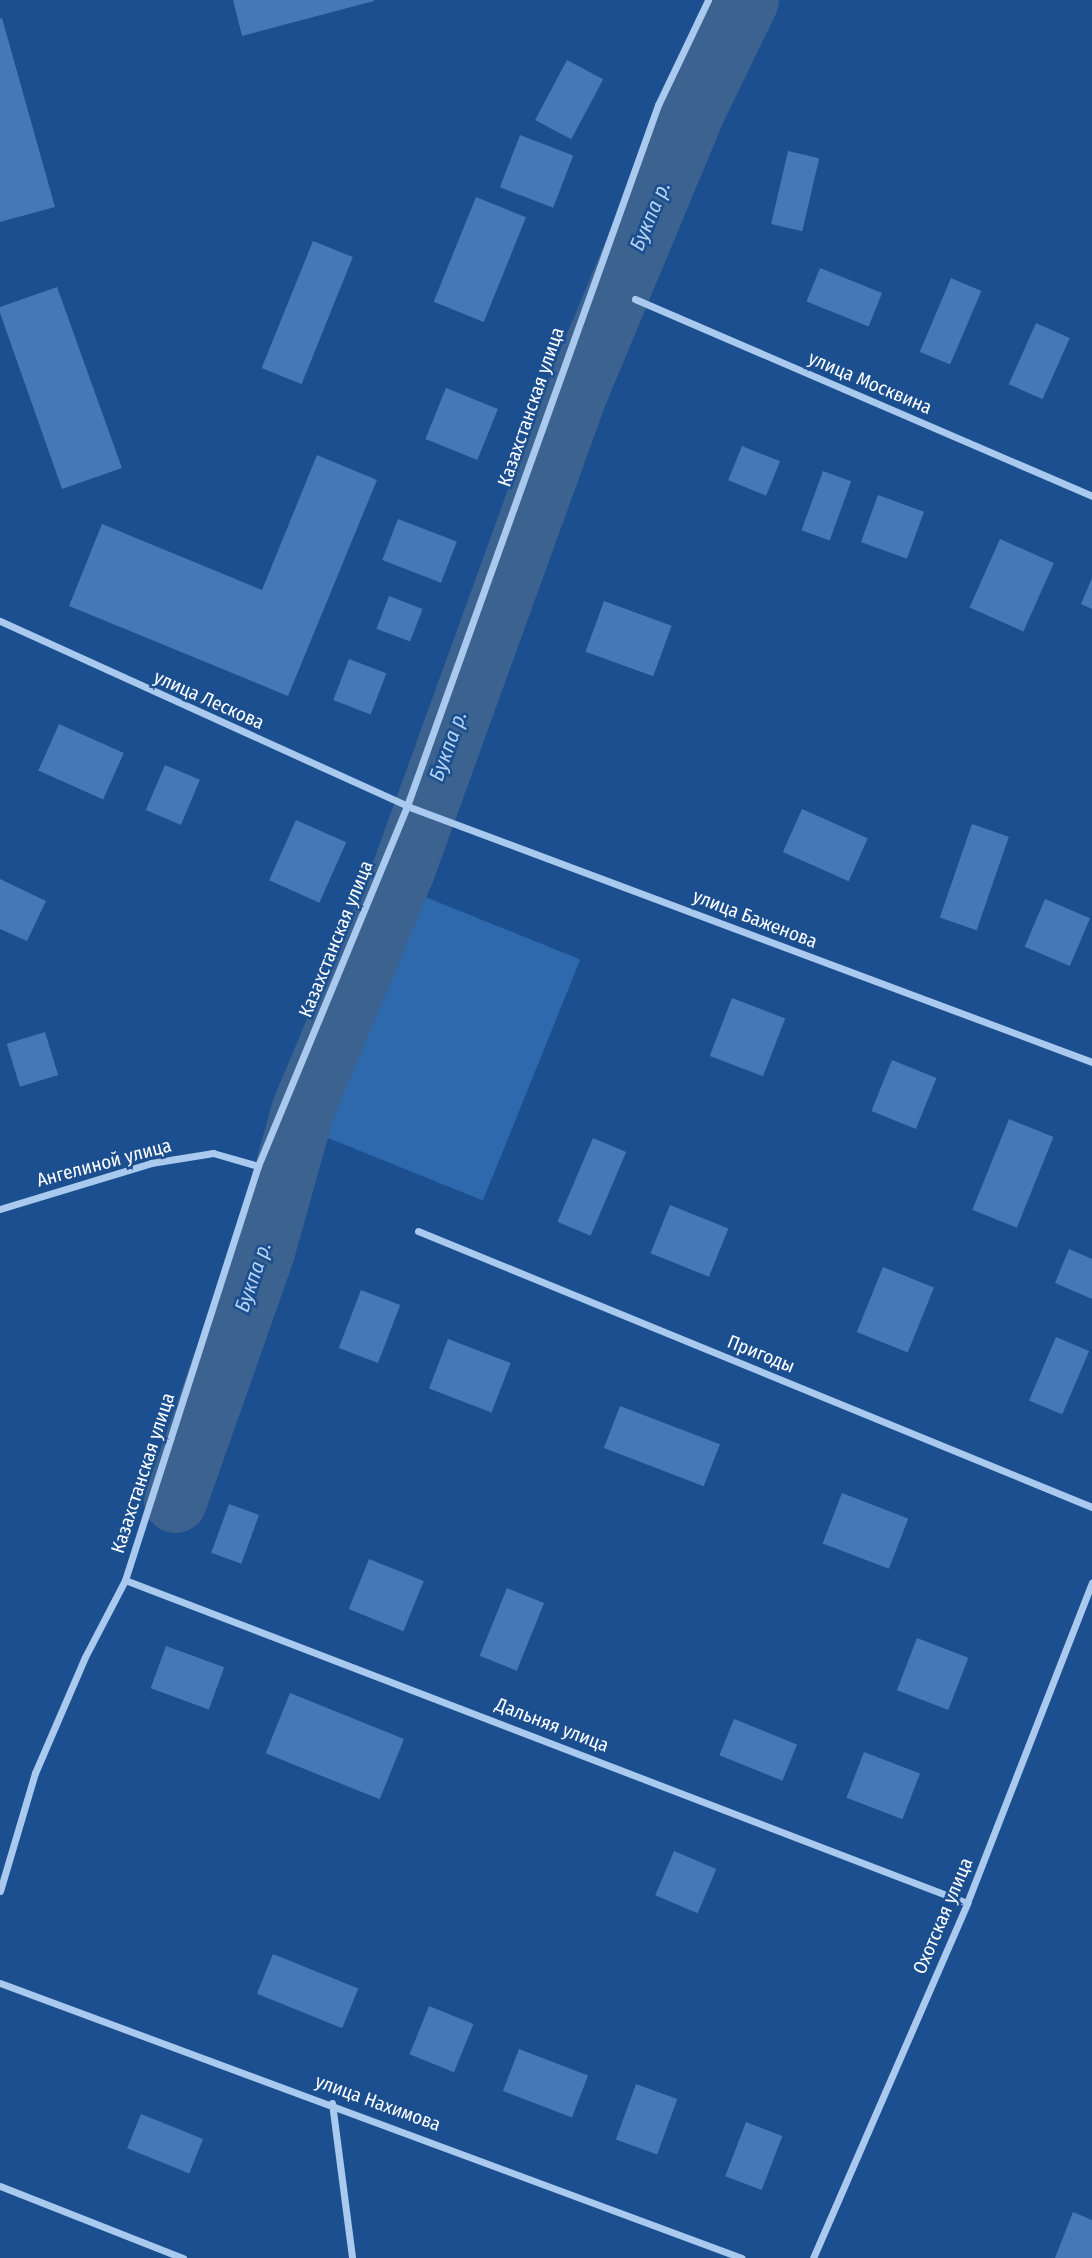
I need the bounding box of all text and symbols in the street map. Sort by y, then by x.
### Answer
water label: Букпа р. [624,178,676,254]
street label: Казахстанская улица [493,324,569,490]
street label: улица Москвина [805,347,935,419]
street label: улица Лескова [150,666,268,734]
water label: Букпа р. [424,708,472,784]
street label: Казахстанская улица [294,857,378,1021]
street label: улица Баженова [690,885,820,953]
street label: Ангелиной улица [34,1134,174,1192]
water label: Букпа р. [229,1239,277,1315]
street label: Пригоды [724,1330,798,1378]
street label: Казахстанская улица [106,1390,180,1556]
street label: Дальняя улица [492,1693,612,1757]
street label: Охотская улица [908,1854,978,1978]
street label: улица Нахимова [312,2070,444,2136]

